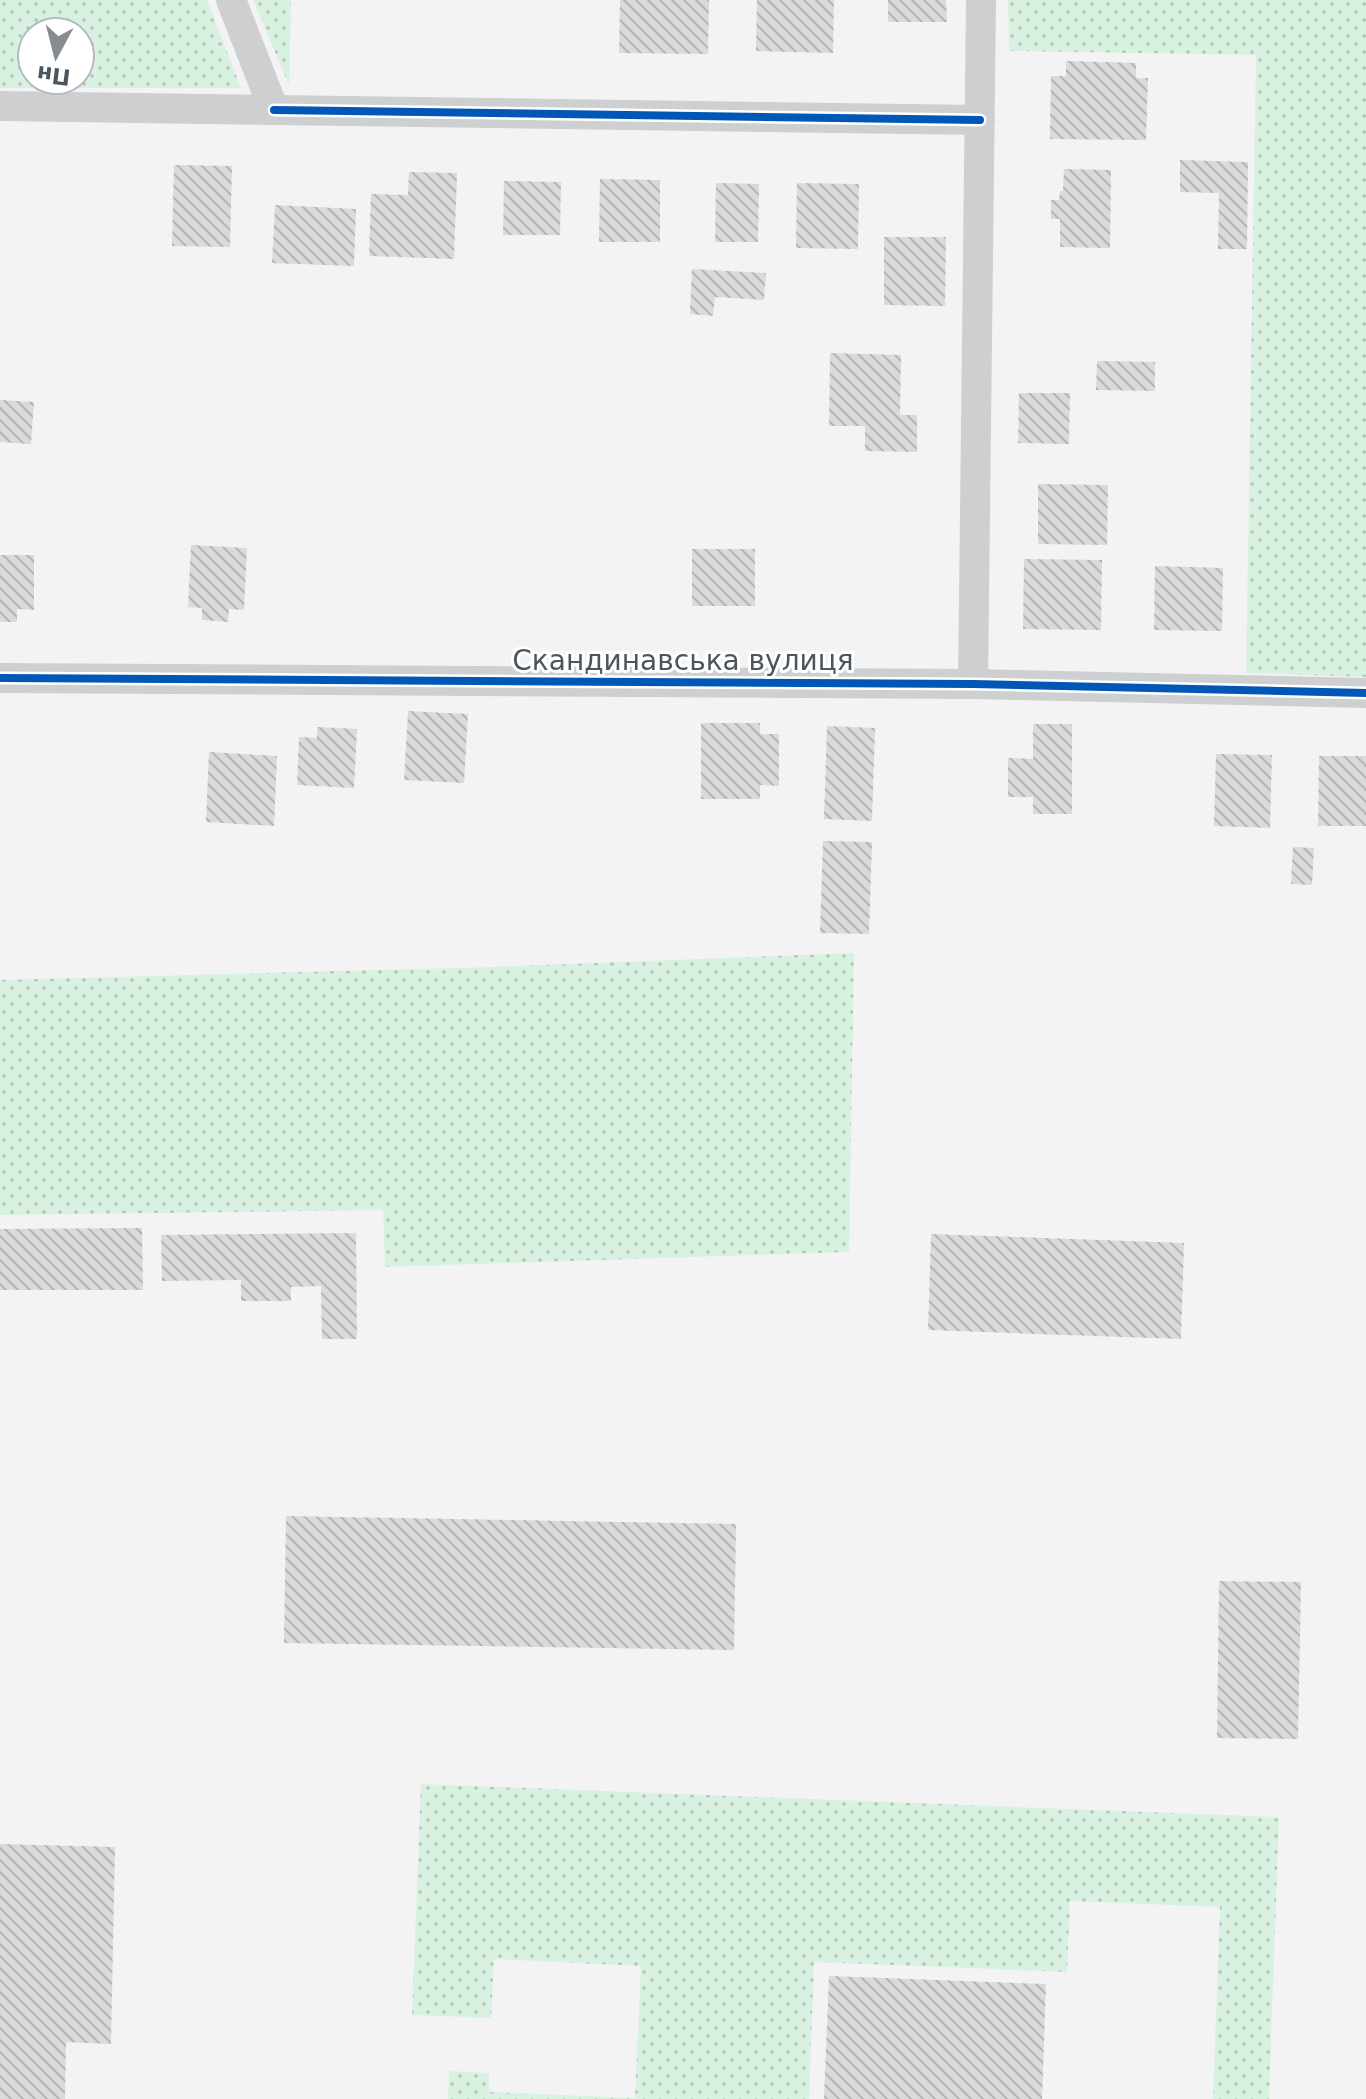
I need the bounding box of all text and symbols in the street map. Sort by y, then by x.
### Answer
north arrow [16,16,96,96]
text: Пн [35,61,72,90]
street label: Скандинавська вулиця [512,644,854,677]

